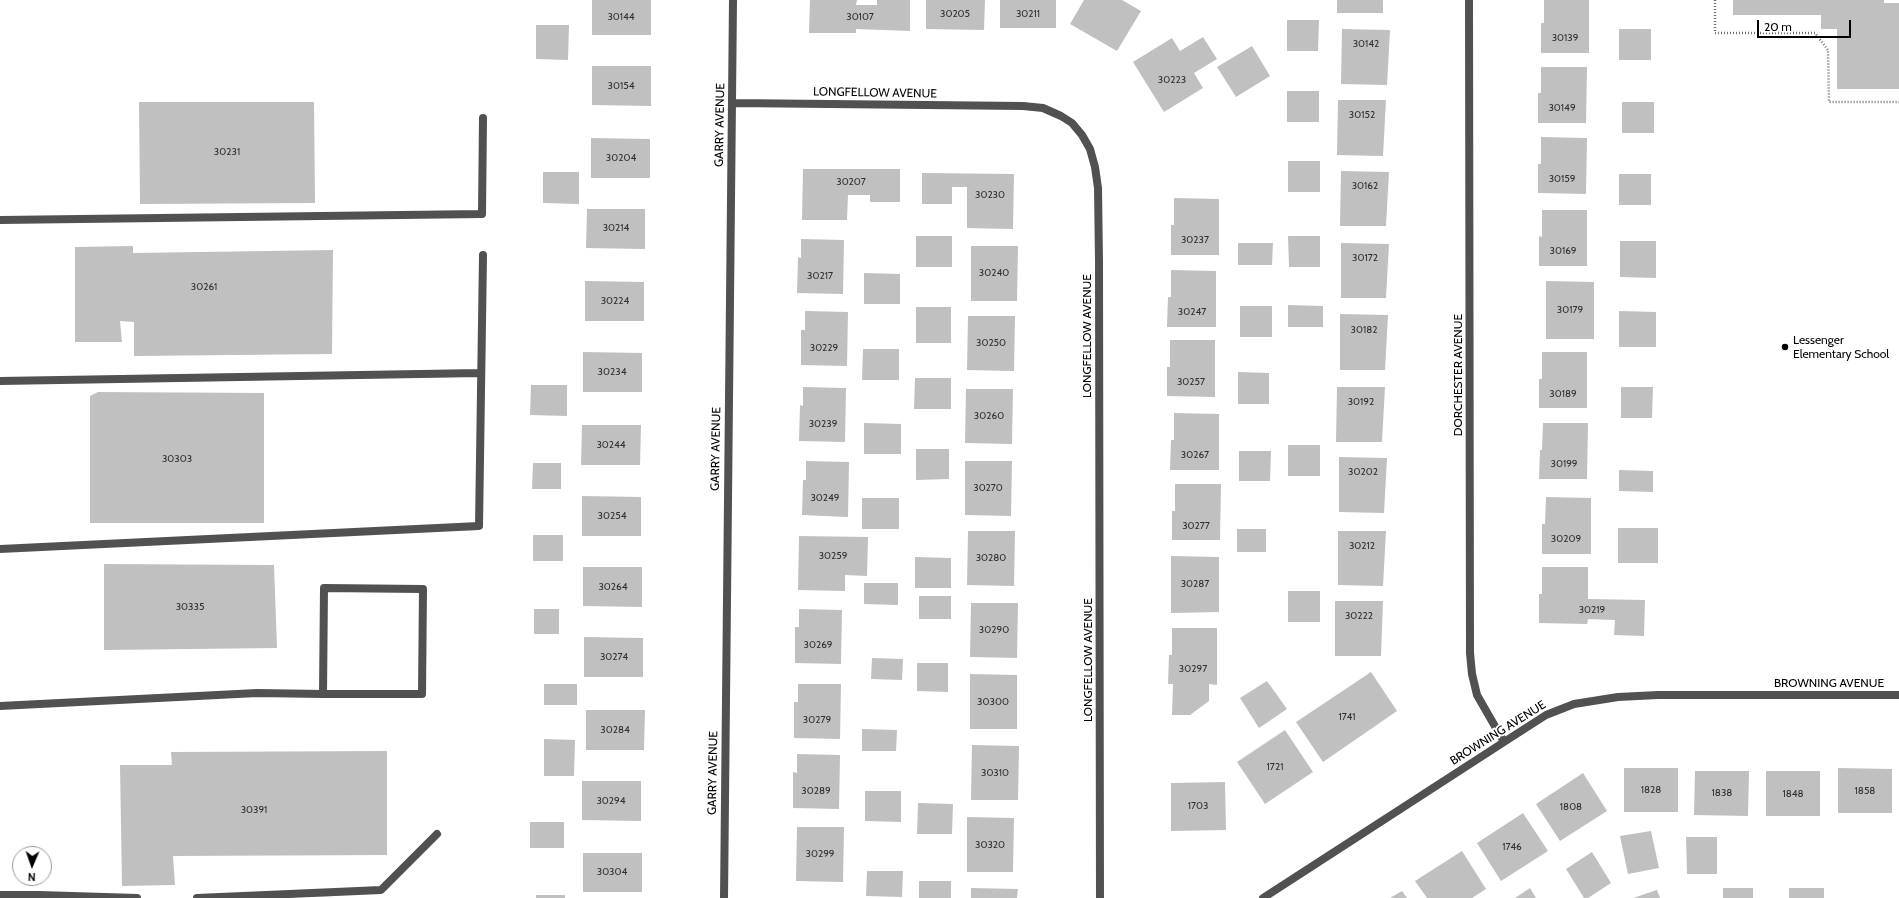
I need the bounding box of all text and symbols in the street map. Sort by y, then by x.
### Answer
house number: 30205 [940,8,970,20]
house number: 30211 [1016,8,1040,20]
house number: 30144 [607,11,635,23]
house number: 30107 [846,11,874,23]
scale bar [1759,12,1853,38]
text: 20 m [1764,19,1792,34]
house number: 30139 [1552,32,1578,44]
house number: 30142 [1353,38,1379,50]
house number: 30223 [1158,74,1186,86]
house number: 30154 [608,80,634,92]
street label: GARRY AVENUE [712,83,728,167]
street label: LONGFELLOW AVENUE [813,85,937,101]
house number: 30149 [1548,102,1576,114]
house number: 30152 [1349,109,1375,121]
house number: 30231 [214,146,240,158]
house number: 30204 [606,152,636,164]
house number: 30159 [1549,173,1575,185]
house number: 30207 [836,176,866,188]
house number: 30162 [1352,180,1378,192]
house number: 30230 [975,189,1005,201]
house number: 30214 [603,222,629,234]
house number: 30237 [1181,234,1209,246]
house number: 30169 [1549,245,1577,257]
house number: 30172 [1352,252,1378,264]
house number: 30240 [979,267,1009,279]
house number: 30217 [807,270,833,282]
street label: LONGFELLOW AVENUE [1080,274,1094,398]
house number: 30261 [191,281,217,293]
house number: 30224 [601,295,629,307]
house number: 30179 [1557,304,1583,316]
house number: 30247 [1178,306,1206,318]
street label: DORCHESTER AVENUE [1451,314,1465,436]
house number: 30182 [1351,324,1377,336]
place label: Lessenger Elementary School [1793,333,1889,361]
house number: 30250 [976,337,1006,349]
house number: 30229 [810,342,838,354]
marker: Lessenger Elementary School [1780,342,1790,352]
house number: 30234 [598,366,626,378]
house number: 30257 [1177,376,1205,388]
house number: 30189 [1549,388,1577,400]
house number: 30192 [1348,396,1374,408]
street label: GARRY AVENUE [708,407,724,491]
house number: 30260 [974,410,1004,422]
house number: 30239 [809,418,837,430]
house number: 30244 [596,439,626,451]
house number: 30267 [1181,449,1209,461]
house number: 30303 [162,453,192,465]
house number: 30199 [1550,458,1578,470]
house number: 30202 [1348,466,1378,478]
house number: 30270 [973,482,1003,494]
house number: 30249 [810,492,840,504]
house number: 30254 [598,510,626,522]
house number: 30277 [1182,520,1210,532]
house number: 30209 [1551,533,1581,545]
house number: 30212 [1349,540,1375,552]
house number: 30259 [819,550,847,562]
house number: 30280 [976,552,1006,564]
house number: 30287 [1181,578,1209,590]
house number: 30264 [598,581,628,593]
street label: LONGFELLOW AVENUE [1081,598,1095,722]
house number: 30335 [176,601,204,613]
house number: 30219 [1579,604,1605,616]
house number: 30222 [1345,610,1373,622]
house number: 30290 [979,624,1009,636]
house number: 30269 [804,639,832,651]
house number: 30274 [600,651,628,663]
house number: 30297 [1179,663,1207,675]
street label: BROWNING AVENUE [1774,676,1884,690]
house number: 30300 [977,696,1009,708]
street label: BROWNING AVENUE [1447,698,1549,768]
house number: 1741 [1339,711,1355,723]
house number: 30279 [803,714,831,726]
house number: 30284 [600,724,630,736]
street label: GARRY AVENUE [705,731,721,815]
house number: 1721 [1267,761,1283,773]
house number: 30310 [981,767,1009,779]
house number: 1828 [1641,784,1661,796]
house number: 30289 [801,785,831,797]
house number: 1858 [1855,785,1875,797]
house number: 1838 [1712,787,1732,799]
house number: 1848 [1782,788,1804,800]
house number: 30294 [596,795,626,807]
house number: 1703 [1188,800,1208,812]
house number: 1808 [1560,801,1582,813]
house number: 30391 [241,804,267,816]
house number: 30320 [975,839,1005,851]
house number: 1746 [1502,841,1522,853]
north arrow [12,846,52,886]
house number: 30299 [806,848,834,860]
house number: 30304 [597,866,627,878]
text: N [27,870,36,884]

